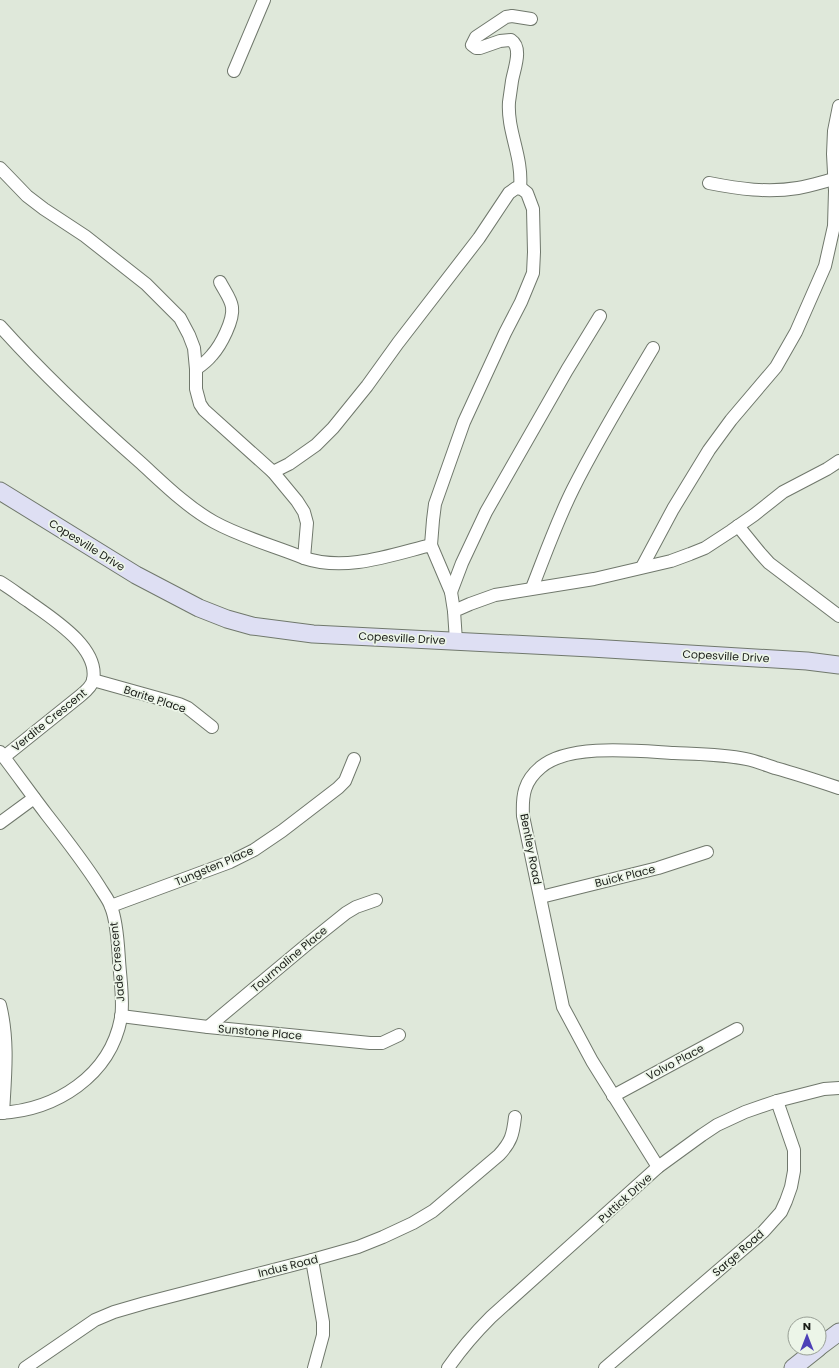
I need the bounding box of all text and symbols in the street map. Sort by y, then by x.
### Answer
street label: Copesville Drive [46,515,128,575]
street label: Copesville Drive [358,628,446,648]
street label: Copesville Drive [682,646,770,666]
street label: Barite Place [122,681,188,717]
street label: Verdite Crescent [8,685,90,755]
street label: Bentley Road [516,812,546,886]
street label: Tungsten Place [172,842,256,890]
street label: Buick Place [593,861,657,891]
street label: Jade Crescent [106,921,128,1003]
street label: Tourmaline Place [247,922,331,996]
street label: Sunstone Place [217,1020,303,1044]
street label: Volvo Place [643,1040,707,1084]
street label: Puttick Drive [595,1170,655,1226]
street label: Sarge Road [709,1226,767,1280]
street label: Indus Road [256,1251,320,1281]
north arrow [787,1316,827,1356]
text: N [803,1318,811,1334]

